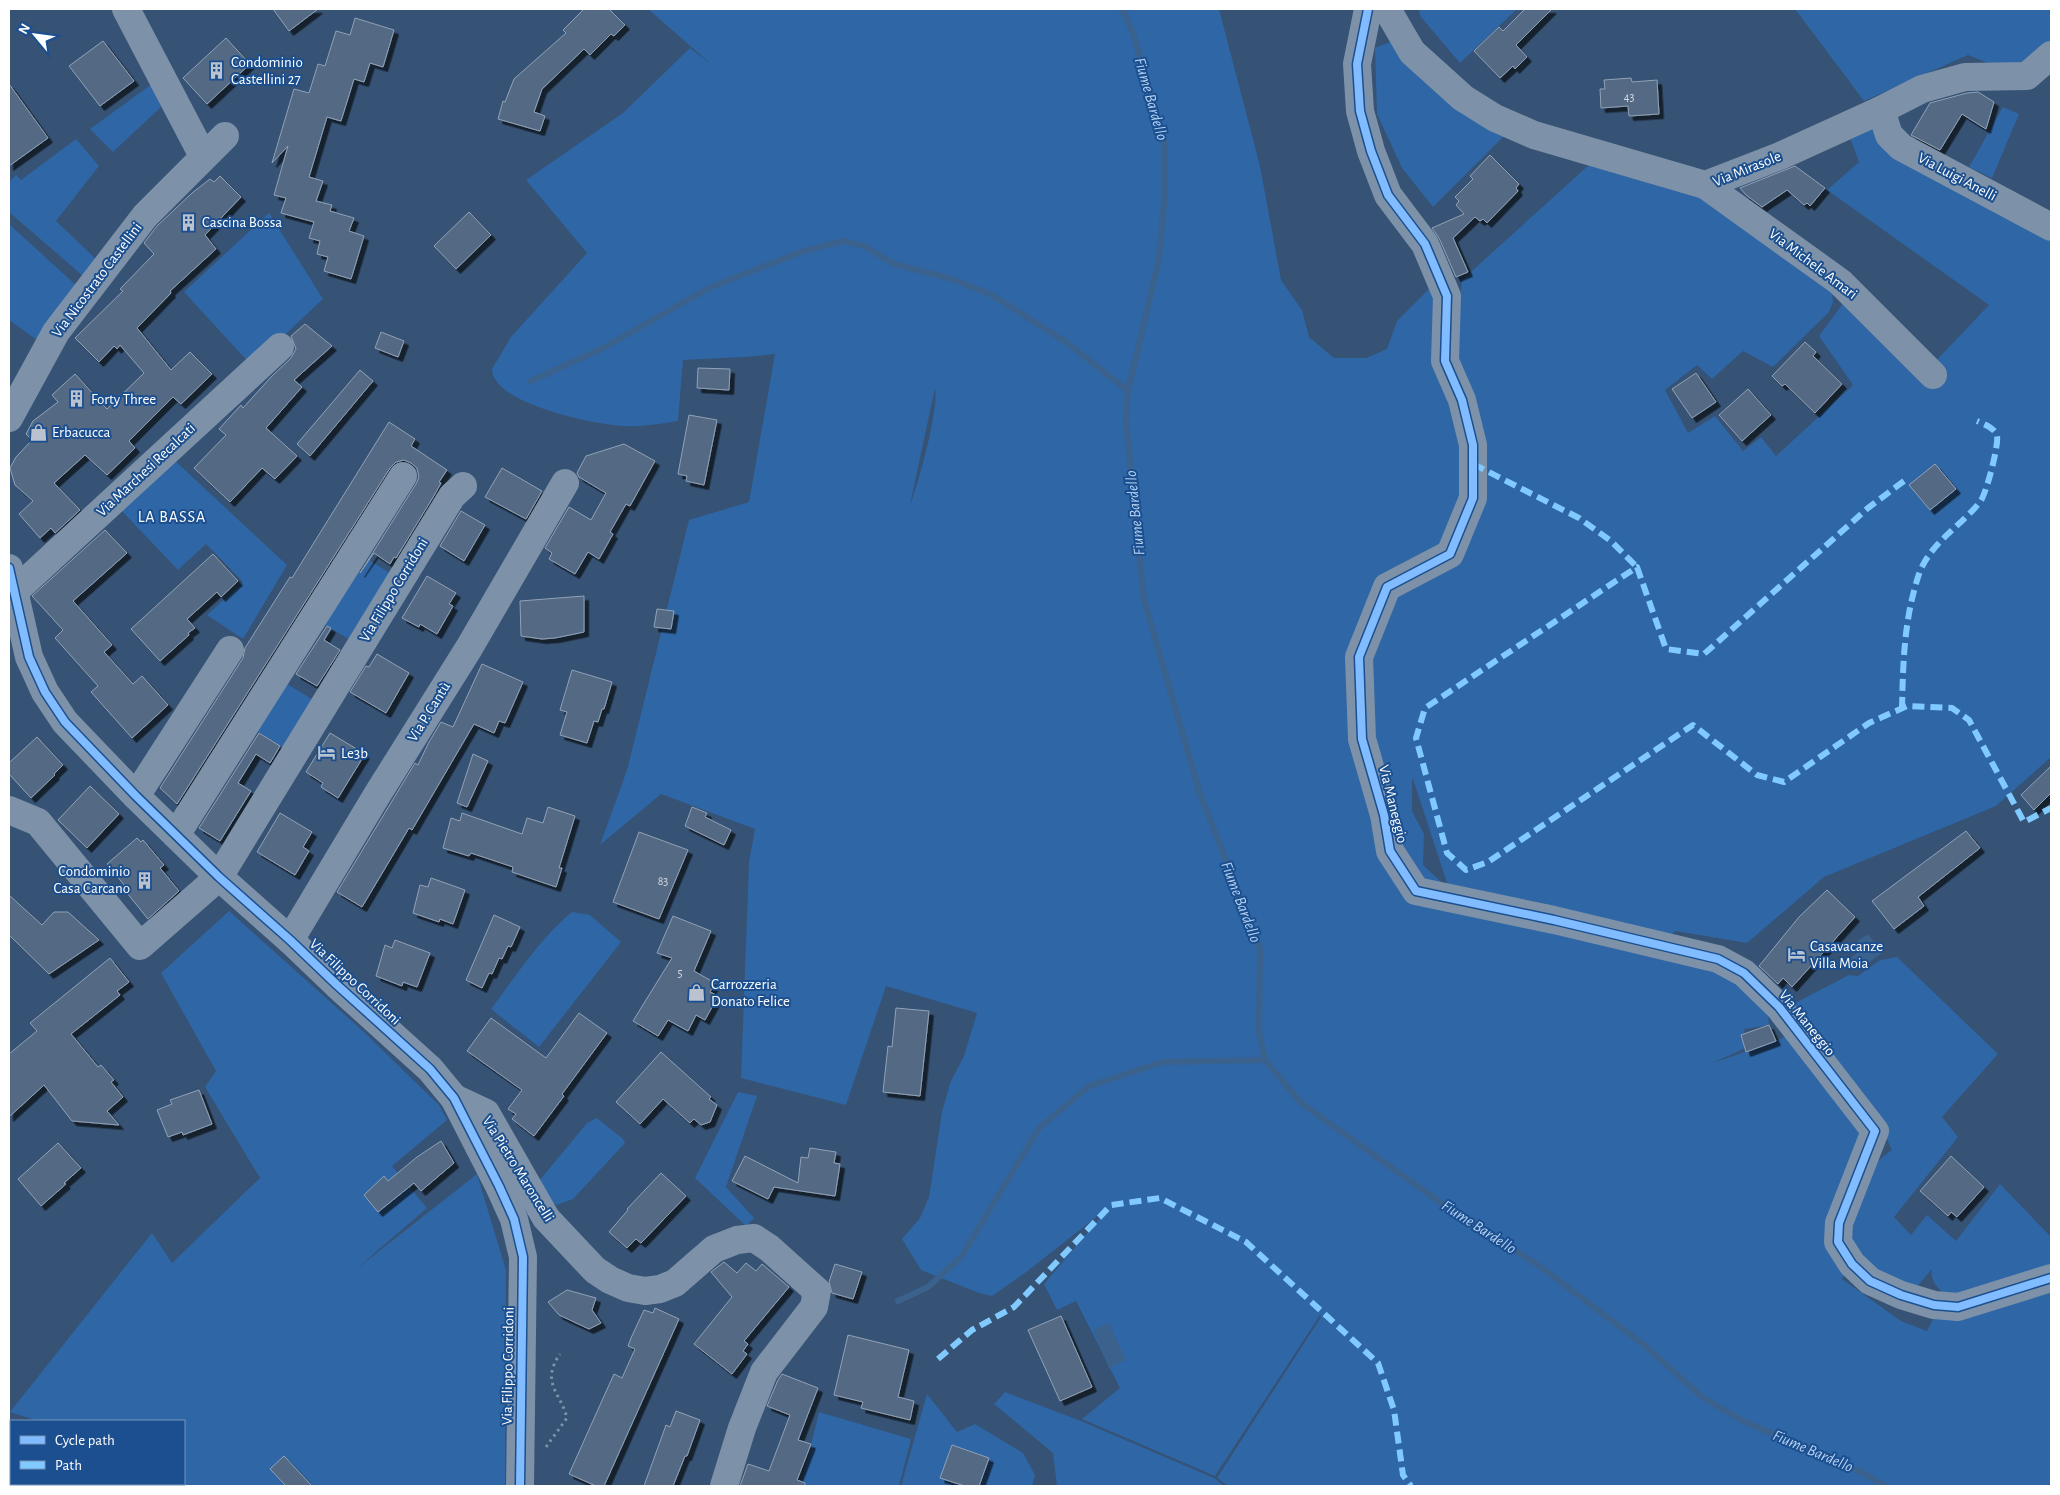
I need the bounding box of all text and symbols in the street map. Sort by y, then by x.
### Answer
north arrow [10,10,60,60]
text: N [16,22,33,37]
place label: Condominio Castellini 27 [231,55,303,87]
water label: Fiume Bardello [1132,56,1171,143]
building icon: Condominio Castellini 27 [207,61,227,81]
house number: 43 [1624,91,1634,103]
street label: Via Mirasole [1711,149,1783,189]
street label: Via Luigi Anelli [1915,150,1999,204]
building icon: Cascina Bossa [178,212,198,232]
place label: Cascina Bossa [202,215,282,230]
street label: Via Nicostrato Castellini [49,220,145,340]
street label: Via Michele Amari [1766,226,1860,302]
building icon: Forty Three [67,389,87,409]
place label: Forty Three [91,392,156,407]
street label: Via Marchesi Recalcati [94,421,198,519]
shop icon: Erbacucca [28,422,48,442]
place label: Erbacucca [52,425,110,440]
water label: Fiume Bardello [1123,469,1147,556]
district label: LA BASSA [138,509,206,525]
street label: Via Filippo Corridoni [357,535,431,645]
street label: Via P. Cantù [405,679,453,744]
hotel icon: Le3b [317,743,337,763]
place label: Le3b [341,746,368,761]
street label: Via Maneggio [1376,763,1410,845]
water label: Fiume Bardello [1218,859,1264,945]
place label: Condominio Casa Carcano [53,864,130,896]
building icon: Condominio Casa Carcano [134,870,154,890]
house number: 83 [658,875,668,887]
street label: Via Filippo Corridoni [307,936,403,1028]
place label: Casavacanze Villa Moia [1810,939,1883,971]
hotel icon: Casavacanze Villa Moia [1786,945,1806,965]
house number: 5 [677,967,683,979]
place label: Carrozzeria Donato Felice [711,977,790,1009]
shop icon: Carrozzeria Donato Felice [687,983,707,1003]
street label: Via Maneggio [1776,987,1838,1059]
street label: Via Pietro Maroncelli [480,1114,556,1224]
water label: Fiume Bardello [1439,1197,1519,1257]
street label: Via Filippo Corridoni [499,1307,517,1425]
legend [10,1420,185,1485]
water label: Fiume Bardello [1771,1427,1856,1475]
text: Cycle path [55,1433,115,1448]
text: Path [55,1458,82,1473]

